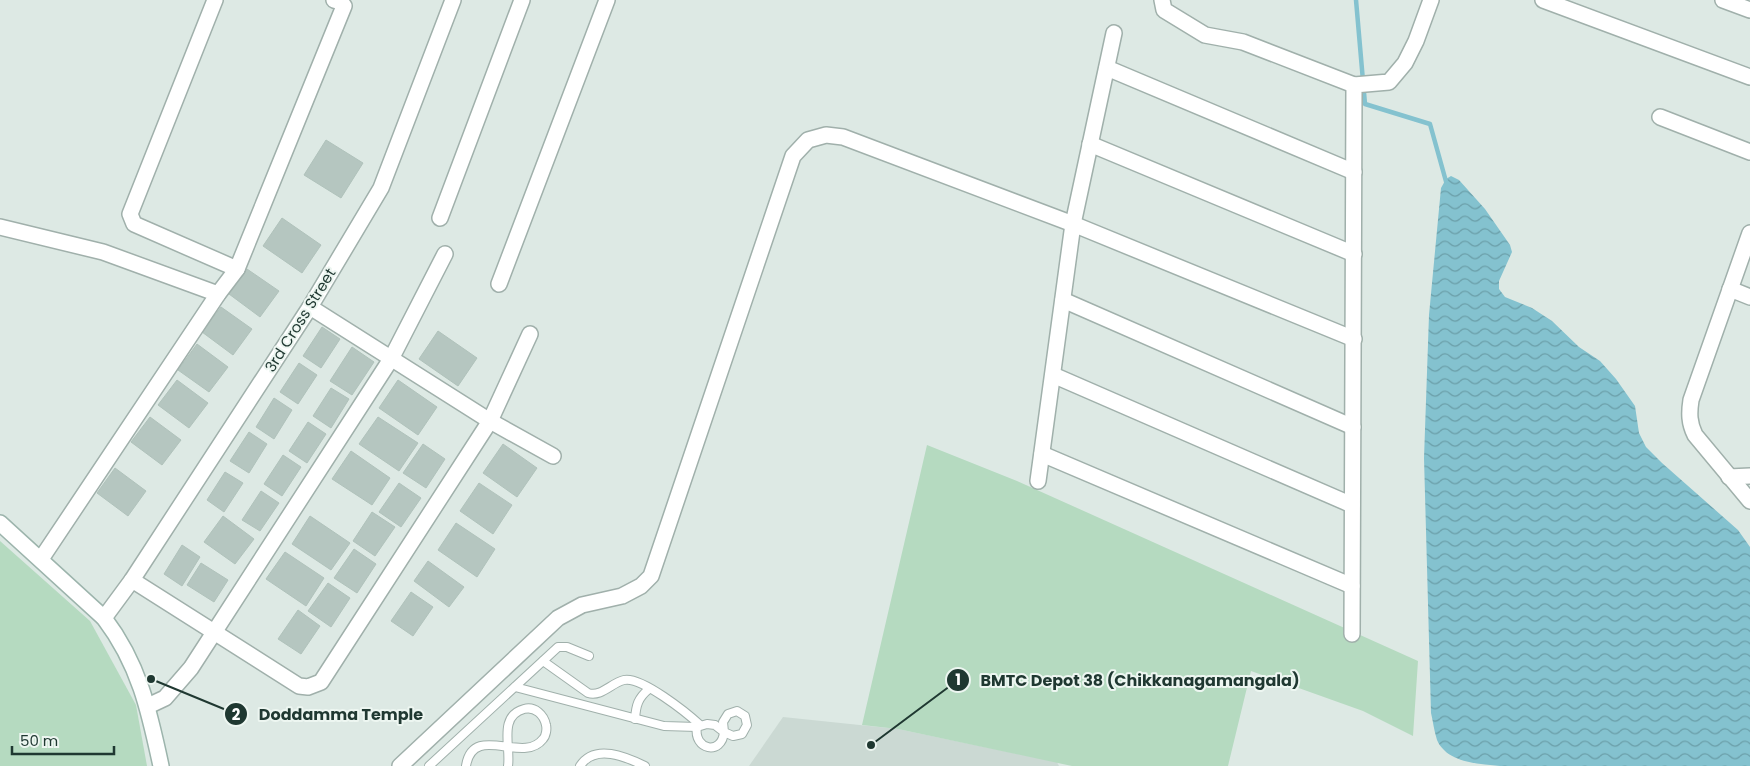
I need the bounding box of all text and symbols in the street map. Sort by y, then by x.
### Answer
street label: 3rd Cross Street [260,264,340,376]
callout: BMTC Depot 38 (Chikkanagamangala) [945,664,1309,695]
text: 1 [955,669,961,690]
text: BMTC Depot 38 (Chikkanagamangala) [980,669,1300,692]
callout: Doddamma Temple [224,699,433,730]
text: Doddamma Temple [259,703,423,726]
text: 2 [232,704,241,725]
scale bar [12,724,115,756]
text: 50 m [20,730,58,751]

